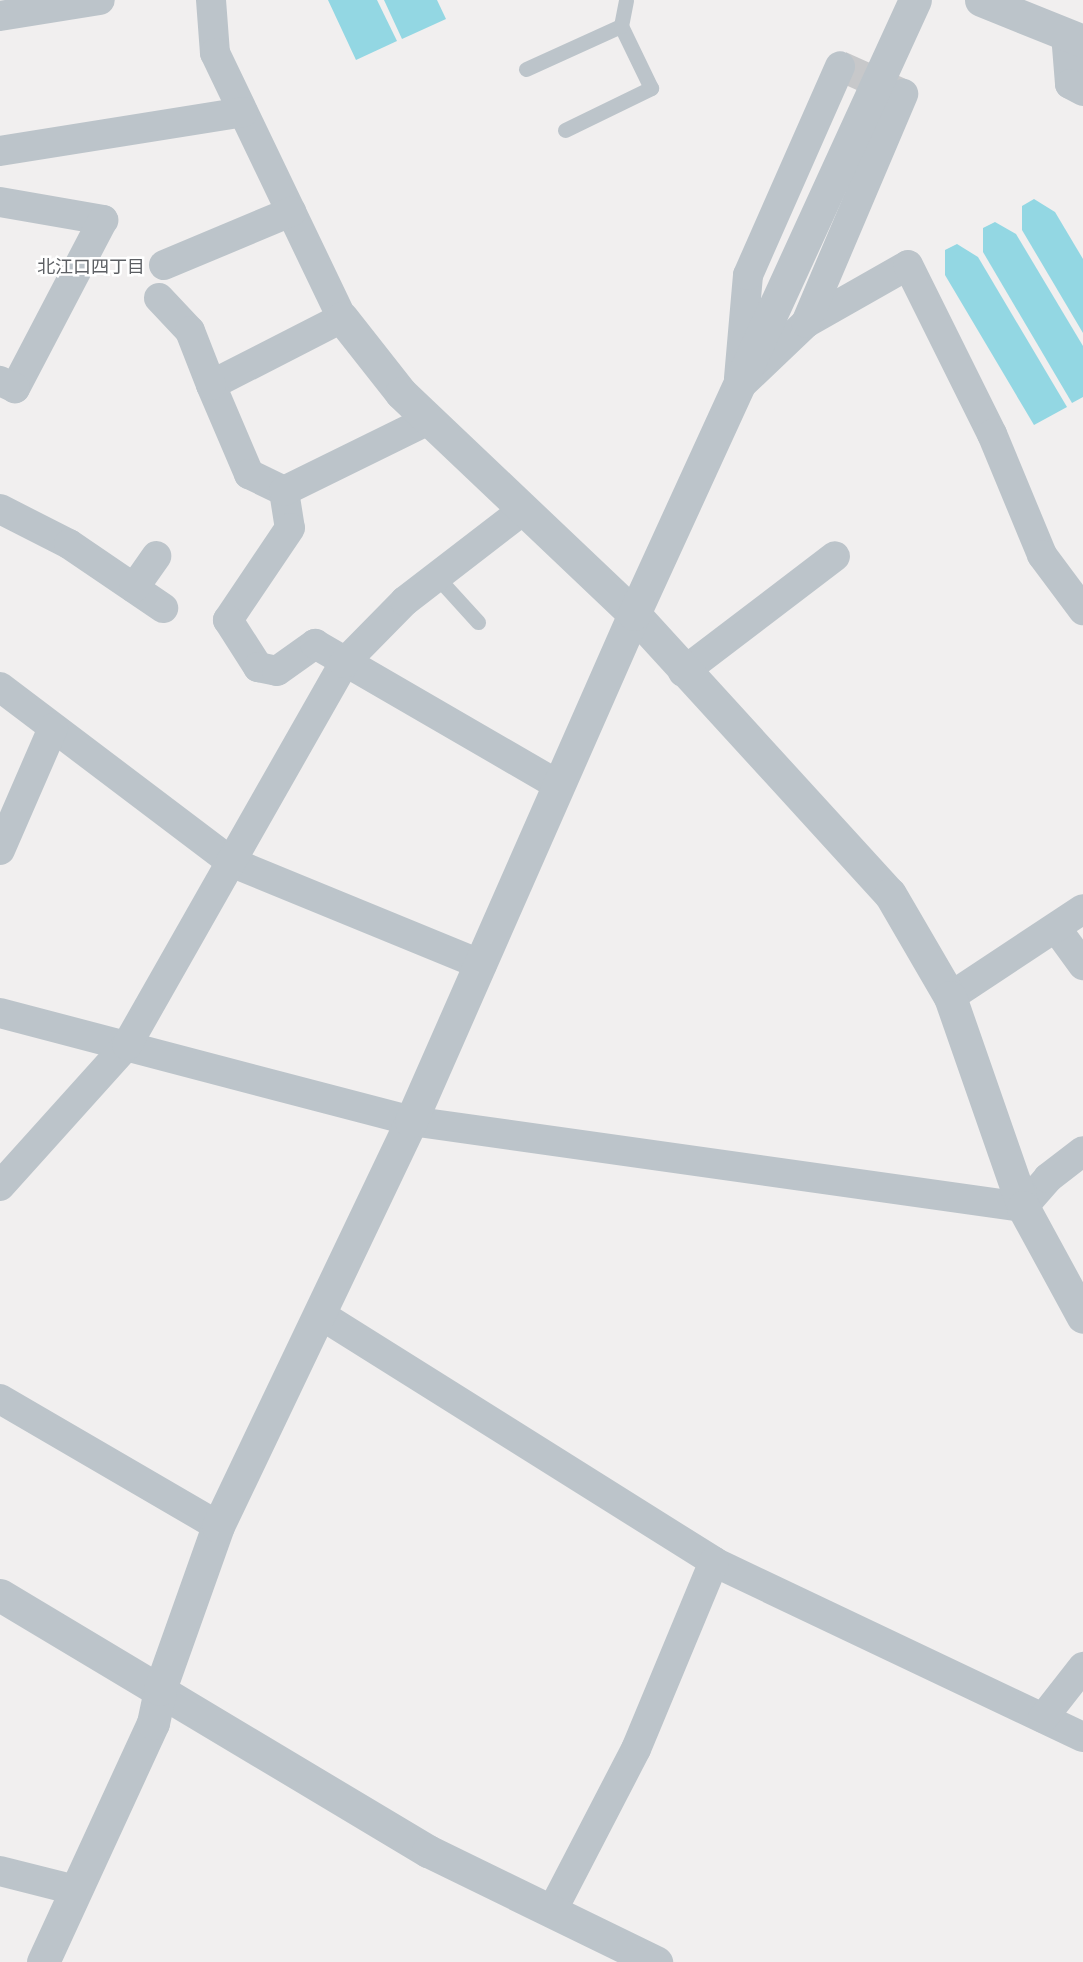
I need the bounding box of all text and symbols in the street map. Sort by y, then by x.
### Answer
district label: 北江口四丁目 [37,255,145,277]

